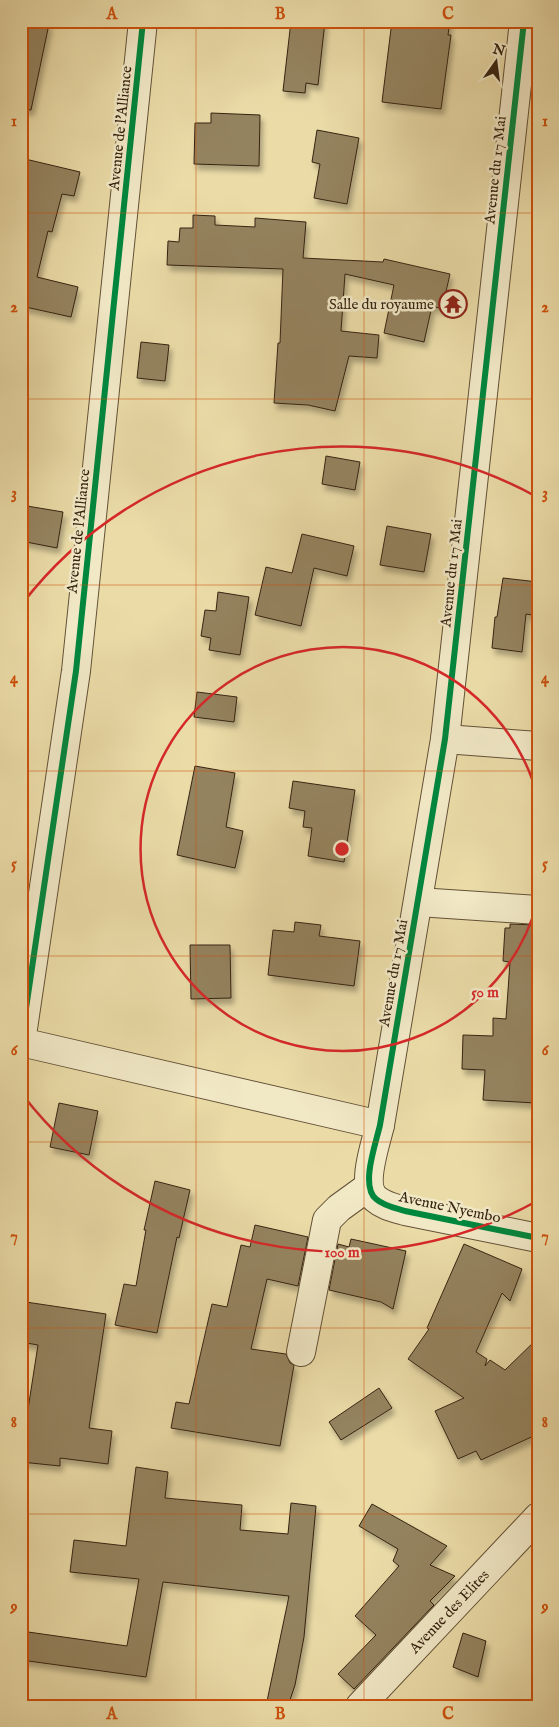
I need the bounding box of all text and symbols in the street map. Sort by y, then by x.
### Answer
text: A [106,5,119,25]
text: B [275,5,286,25]
text: C [442,5,454,25]
north arrow [472,38,522,88]
text: N [490,40,507,61]
street label: Avenue de l'Alliance [104,65,136,192]
text: 1 [11,112,17,132]
text: 1 [542,112,548,132]
street label: Avenue du 17 Mai [480,115,511,226]
temple icon: Salle du royaume [438,289,468,319]
place label: Salle du royaume [329,295,434,314]
text: 2 [10,298,18,318]
text: 2 [541,298,549,318]
street label: Avenue de l'Alliance [62,468,94,595]
text: 3 [11,484,17,504]
text: 3 [542,484,548,504]
street label: Avenue du 17 Mai [436,518,467,629]
text: 4 [10,669,19,689]
text: 4 [541,669,550,689]
centre of rings [333,840,351,858]
text: 5 [11,855,17,875]
text: 5 [542,855,548,875]
street label: Avenue du 17 Mai [375,918,412,1029]
text: 50 m [471,983,499,1002]
text: 6 [11,1041,19,1061]
text: 6 [542,1041,550,1061]
street label: Avenue Nyembo [396,1187,503,1228]
text: 7 [10,1227,18,1247]
text: 7 [541,1227,549,1247]
text: 100 m [324,1243,360,1262]
text: 8 [11,1413,17,1433]
text: 8 [542,1413,548,1433]
street label: Avenue des Elites [405,1566,494,1658]
text: 9 [10,1598,18,1618]
text: 9 [541,1598,549,1618]
text: A [106,1705,119,1725]
text: B [275,1705,286,1725]
text: C [442,1705,454,1725]

